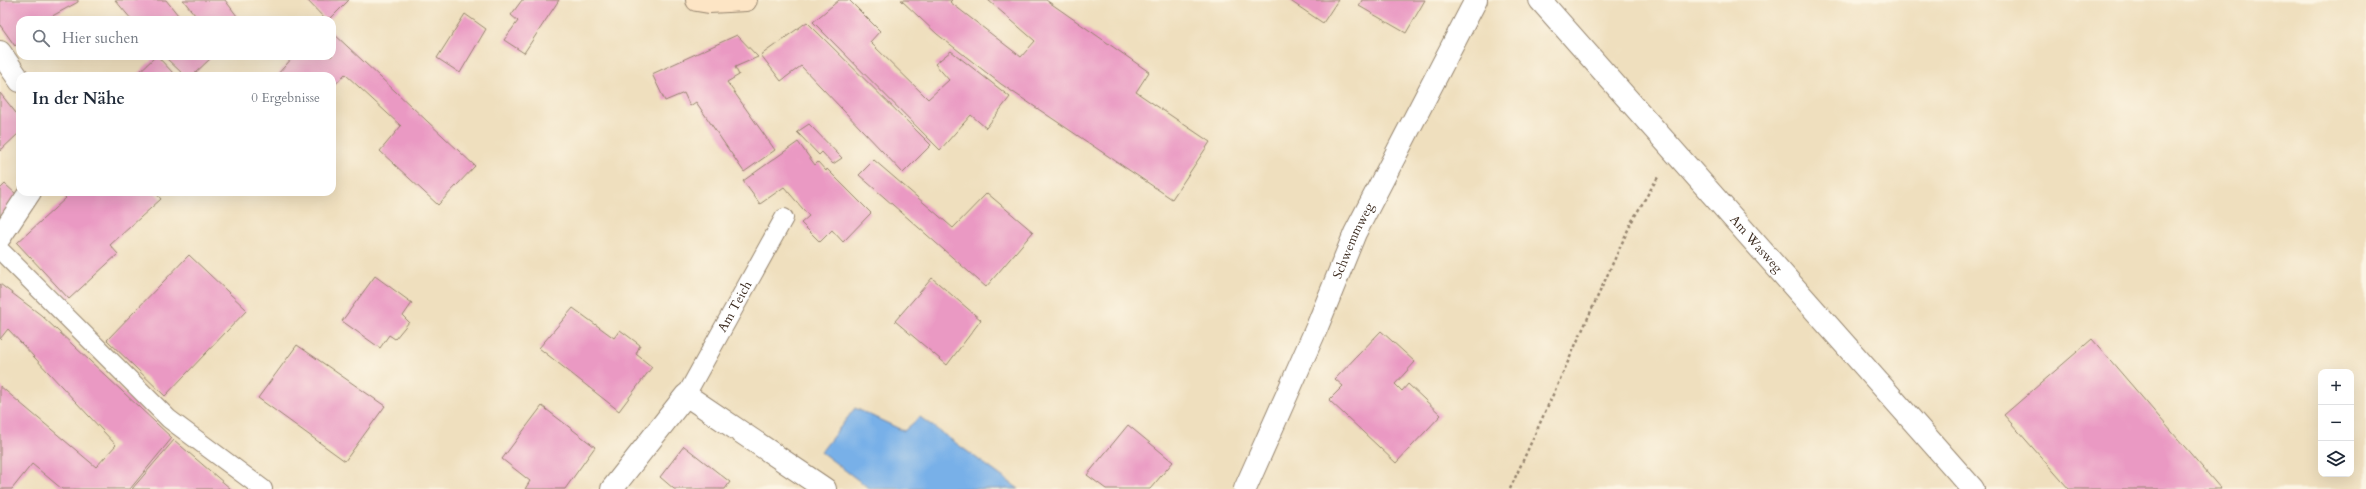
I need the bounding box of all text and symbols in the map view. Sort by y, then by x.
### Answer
search box [16,16,336,60]
icon: search [30,27,52,49]
text: Hier suchen [62,28,139,48]
text: In der Nähe [32,87,125,110]
text: 0 Ergebnisse [251,89,320,107]
street label: Schwemmweg [1328,199,1379,281]
street label: Am Wasweg [1726,211,1787,277]
street label: Am Teich [714,278,756,335]
map controls [2318,369,2354,477]
button: + [2318,369,2354,405]
button: − [2318,405,2354,441]
button: layers [2318,441,2354,477]

